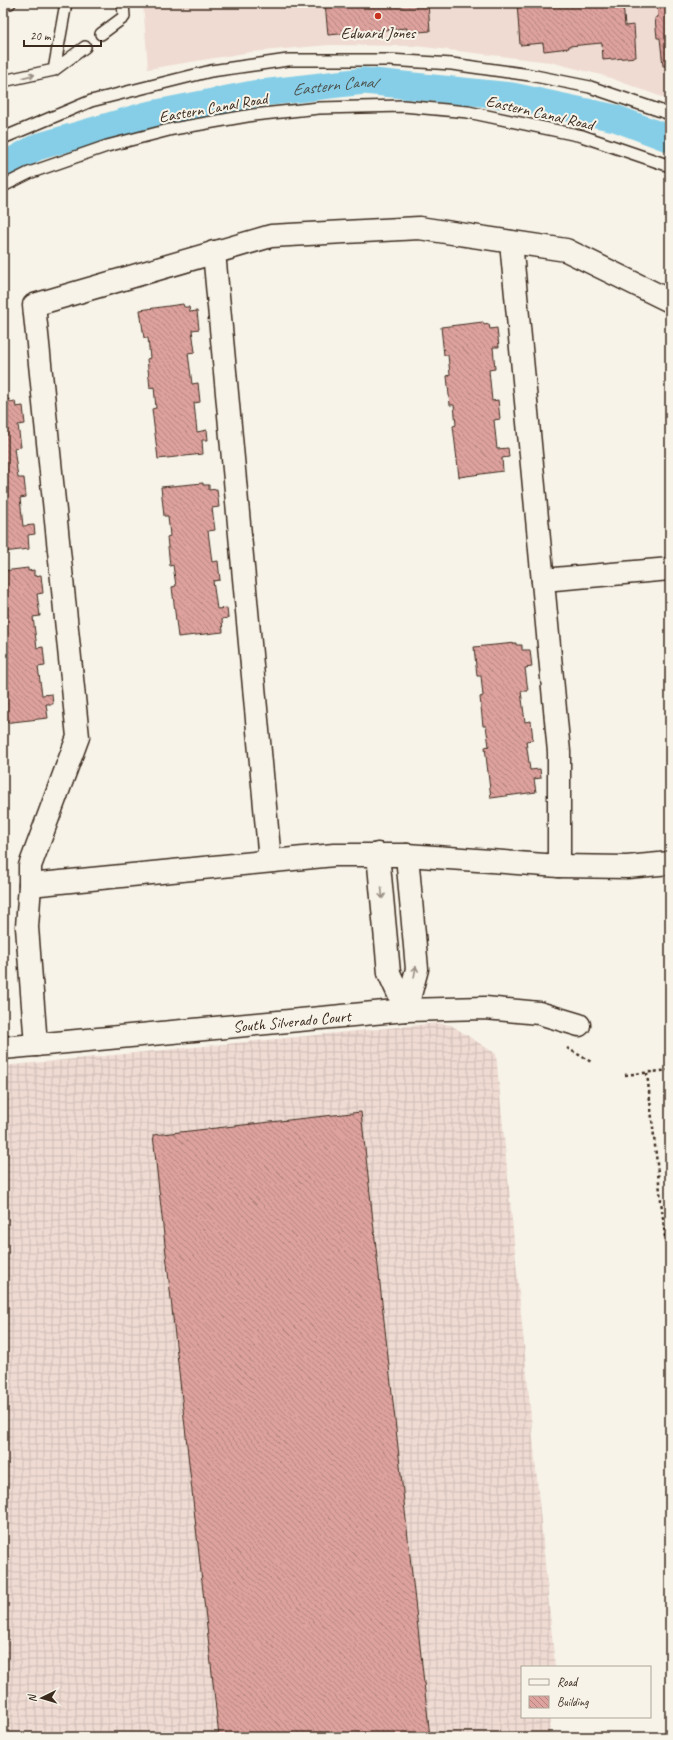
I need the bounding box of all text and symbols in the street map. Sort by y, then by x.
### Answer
marker: Edward Jones [373,11,383,21]
scale bar [24,22,101,48]
place label: Edward Jones [341,23,417,43]
text: 20 m [30,28,52,44]
one-way arrow [22,71,35,79]
water label: Eastern Canal [291,71,383,100]
street label: Eastern Canal Road [157,88,272,127]
street label: Eastern Canal Road [484,91,598,136]
one-way arrow [378,886,385,899]
one-way arrow [412,966,420,979]
street label: South Silverado Court [232,1006,353,1037]
legend [521,1666,651,1718]
text: Road [557,1674,579,1690]
north arrow [22,1678,62,1718]
text: N [25,1693,39,1703]
text: Building [557,1694,589,1710]

